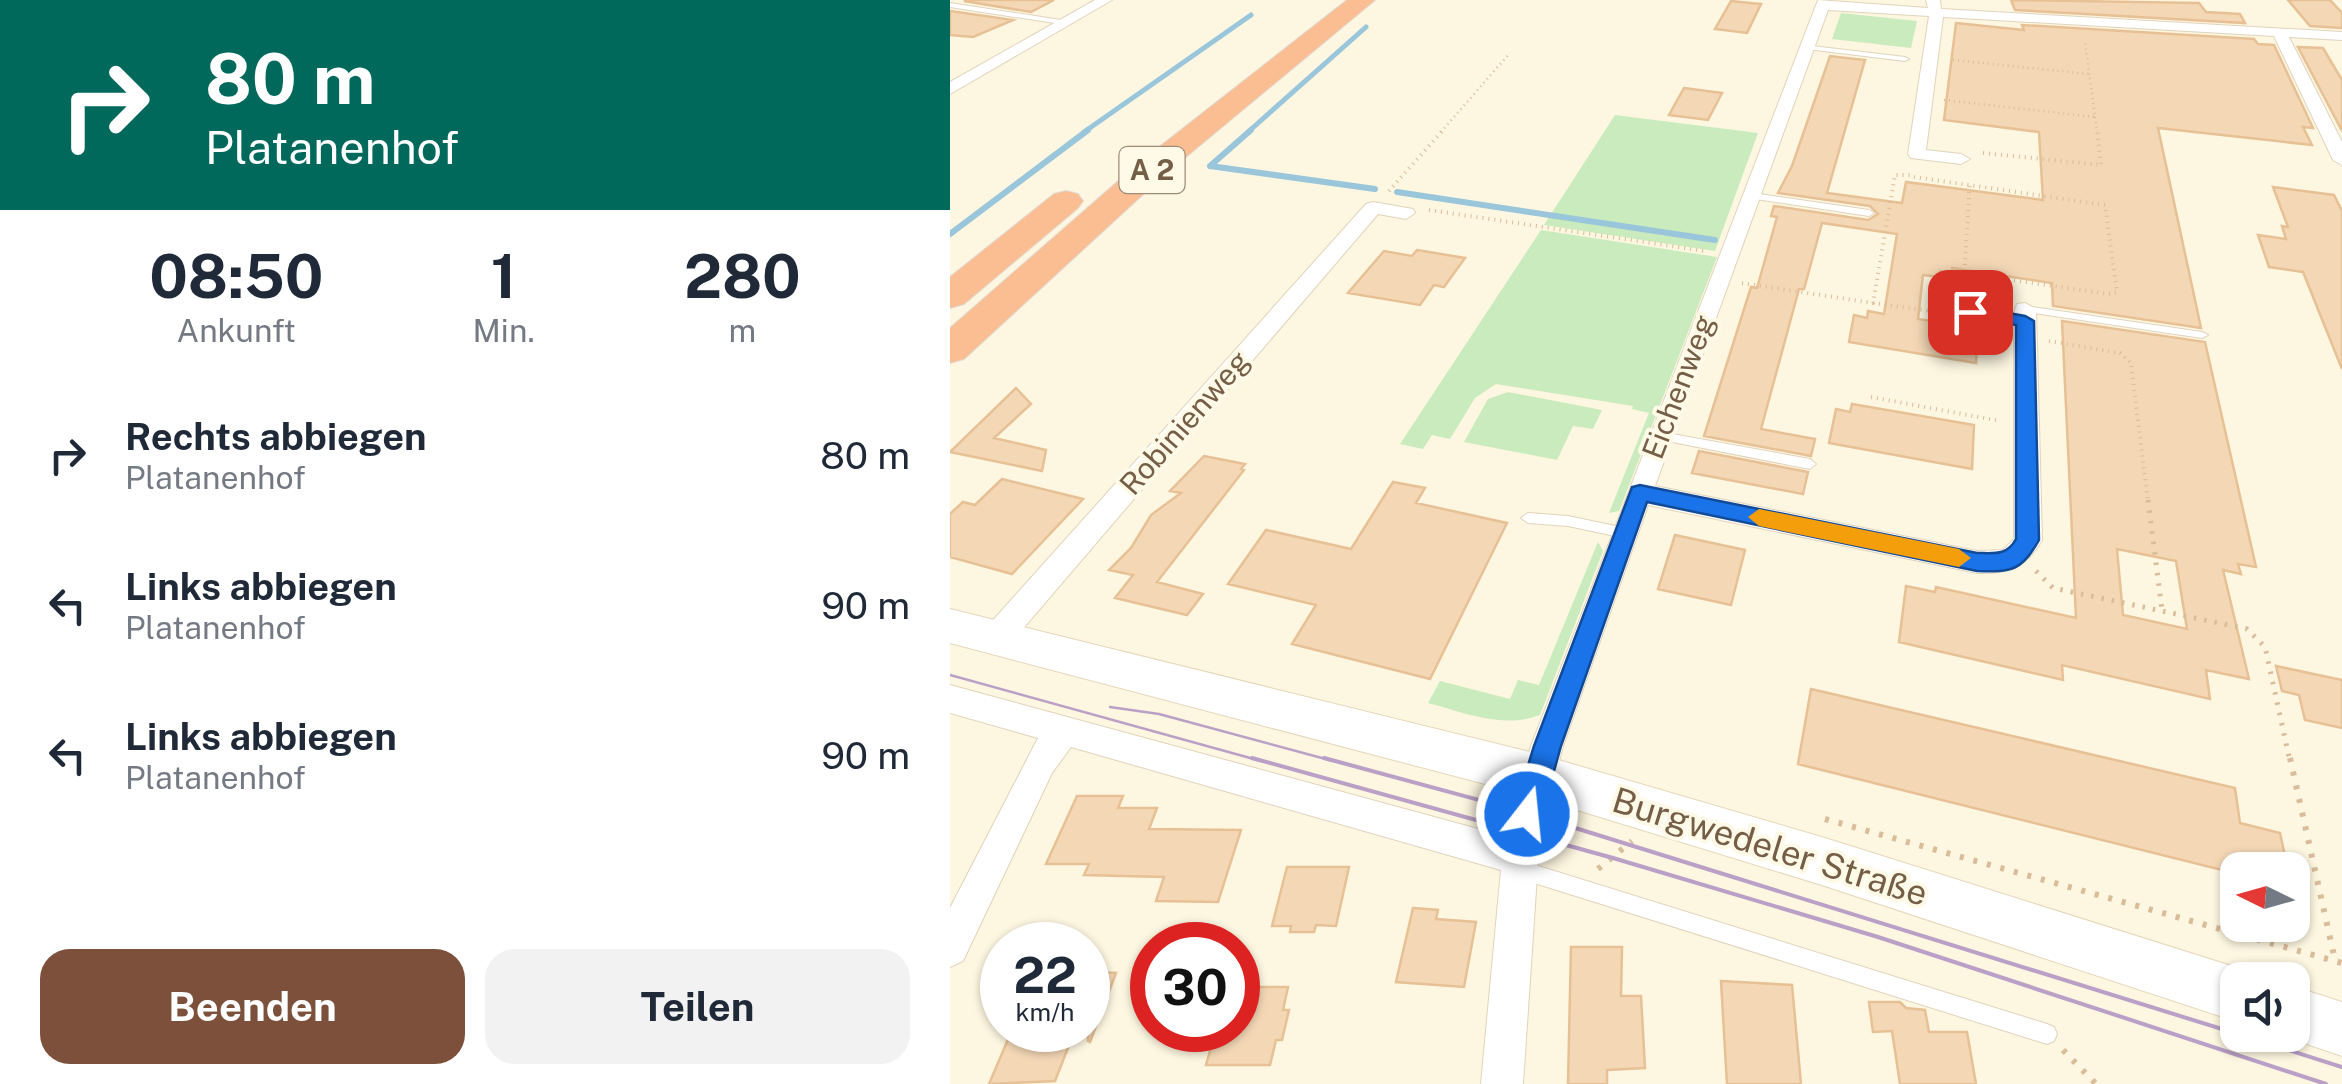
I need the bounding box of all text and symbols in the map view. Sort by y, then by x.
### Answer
text: 80 m [205,37,375,120]
icon: right [40,40,170,170]
text: Platanenhof [205,121,459,174]
road number: A 2 [1120,147,1184,193]
text: 08:50 [149,241,323,312]
text: 1 [491,241,516,312]
text: 280 [684,241,801,312]
pin [1928,270,2013,355]
icon: arrive [1943,285,1998,340]
street label: Eichenweg [1634,309,1722,464]
text: Ankunft [176,312,296,349]
text: Min. [473,312,535,349]
text: m [728,312,756,349]
street label: Robinienweg [1112,343,1257,502]
text: Rechts abbiegen [125,414,427,459]
icon: right [40,428,95,483]
text: 80 m [820,433,910,478]
text: Platanenhof [125,459,306,496]
text: Links abbiegen [125,564,397,609]
icon: left [40,578,95,633]
text: 90 m [821,583,910,628]
text: Platanenhof [125,609,306,646]
text: Links abbiegen [125,714,397,759]
icon: left [40,728,95,783]
text: 90 m [821,733,910,778]
text: Platanenhof [125,759,306,796]
position arrow [1475,762,1579,866]
street label: Burgwedeler Straße [1608,779,1933,914]
north arrow [2220,852,2310,942]
map controls [2220,852,2310,1052]
speed limit sign: 30 [1130,922,1260,1052]
text: 22 [1013,945,1077,1004]
button: Beenden [40,949,465,1064]
button: Teilen [485,949,910,1064]
button: sound [2220,962,2310,1052]
text: km/h [1016,997,1074,1027]

